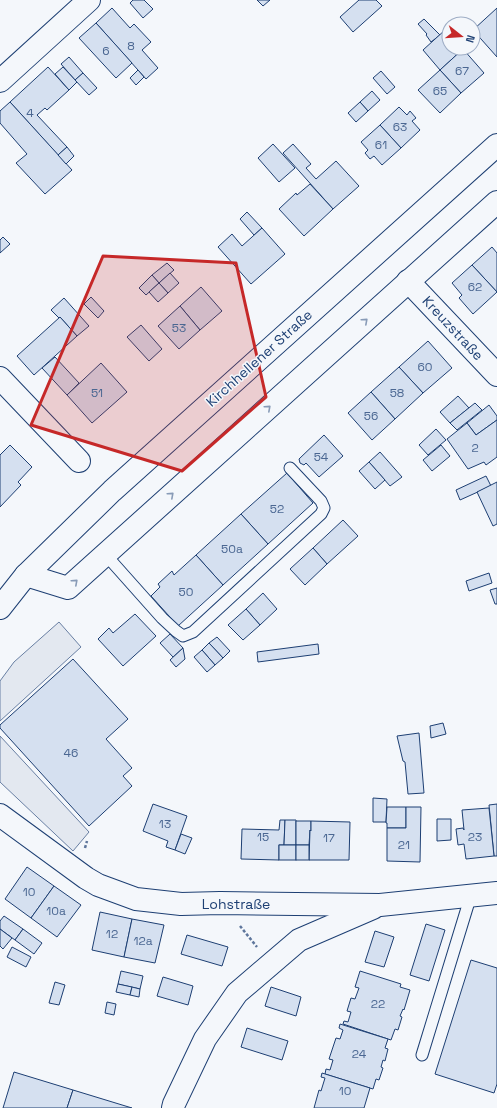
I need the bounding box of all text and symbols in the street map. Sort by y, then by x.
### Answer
north arrow [441,16,481,56]
text: N [463,33,478,44]
house number: 8 [127,38,135,54]
house number: 6 [102,43,110,59]
house number: 67 [455,63,469,79]
house number: 65 [433,83,447,99]
house number: 4 [26,105,34,121]
house number: 63 [393,119,407,135]
house number: 61 [375,137,387,153]
house number: 62 [468,279,482,295]
street label: Kreuzstraße [419,292,487,364]
street label: Kirchhellener Straße [202,306,316,410]
one-way arrow [360,319,367,326]
house number: 53 [172,320,186,336]
house number: 60 [417,359,433,375]
house number: 51 [91,385,103,401]
house number: 58 [390,385,404,401]
one-way arrow [263,405,271,413]
house number: 56 [364,408,378,424]
house number: 2 [471,440,479,456]
house number: 54 [314,449,329,465]
one-way arrow [166,492,174,499]
house number: 52 [270,501,284,517]
house number: 50a [221,541,243,557]
one-way arrow [70,579,78,587]
house number: 50 [179,584,193,600]
house number: 46 [64,745,78,761]
house number: 13 [159,816,171,832]
house number: 15 [257,829,269,845]
house number: 23 [468,829,482,845]
house number: 17 [323,830,335,846]
house number: 21 [398,837,410,853]
house number: 10 [23,884,35,900]
street label: Lohstraße [202,895,270,913]
house number: 10a [46,903,66,919]
house number: 12 [106,926,118,942]
house number: 12a [133,933,153,949]
house number: 22 [371,996,385,1012]
house number: 24 [352,1046,367,1062]
house number: 10 [339,1083,351,1099]

